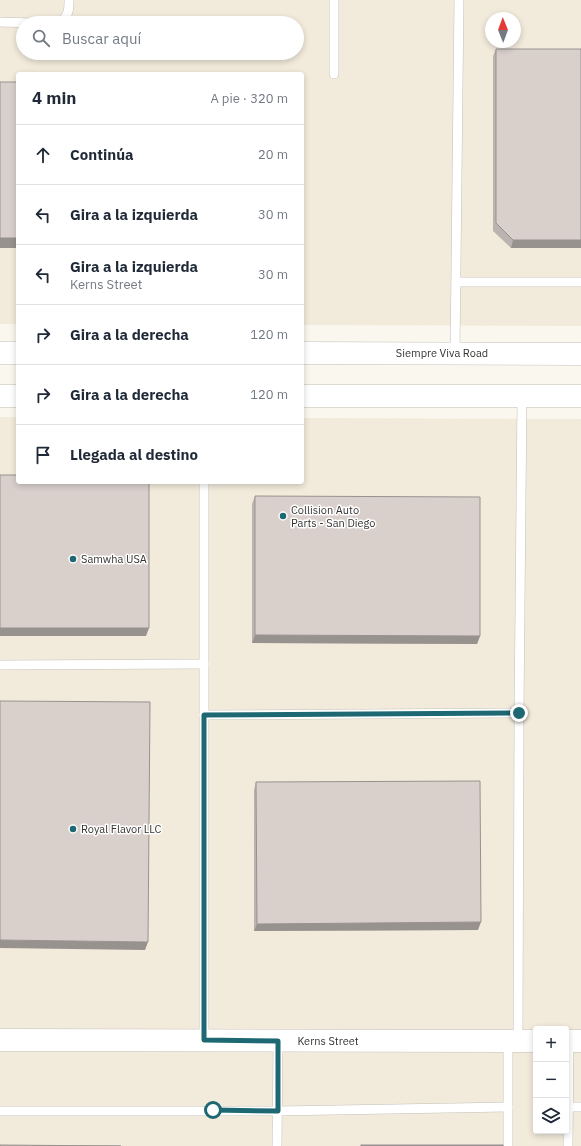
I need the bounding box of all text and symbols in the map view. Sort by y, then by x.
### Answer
north arrow [485,12,521,48]
search box [16,16,304,60]
icon: search [30,27,52,49]
text: Buscar aquí [62,29,141,48]
text: 4 min [32,87,76,109]
text: A pie · 320 m [210,90,288,107]
icon: ahead [32,144,54,166]
text: Continúa [70,145,134,164]
text: 20 m [258,146,288,163]
icon: left [32,204,54,226]
text: Gira a la izquierda [70,205,198,224]
text: 30 m [258,206,288,223]
text: Gira a la izquierda [70,257,198,276]
icon: left [32,264,54,286]
text: 30 m [258,266,288,283]
text: Kerns Street [70,276,142,293]
icon: right [32,324,54,346]
text: Gira a la derecha [70,325,189,344]
text: 120 m [250,326,288,343]
street label: Siempre Viva Road [396,346,488,360]
icon: right [32,384,54,406]
text: Gira a la derecha [70,385,189,404]
text: 120 m [250,386,288,403]
icon: arrive [32,444,54,466]
text: Llegada al destino [70,445,198,464]
place label: Collision Auto Parts - San Diego [291,503,376,530]
marker: Collision Auto Parts - San Diego [278,511,288,521]
place label: Samwha USA [81,552,147,566]
marker: Samwha USA [68,554,78,564]
route end [510,704,528,722]
place label: Royal Flavor LLC [81,822,162,836]
marker: Royal Flavor LLC [68,824,78,834]
map controls [533,1026,569,1134]
button: + [533,1026,569,1062]
street label: Kerns Street [297,1034,359,1048]
button: − [533,1062,569,1098]
button: layers [533,1098,569,1134]
route start [204,1101,222,1119]

